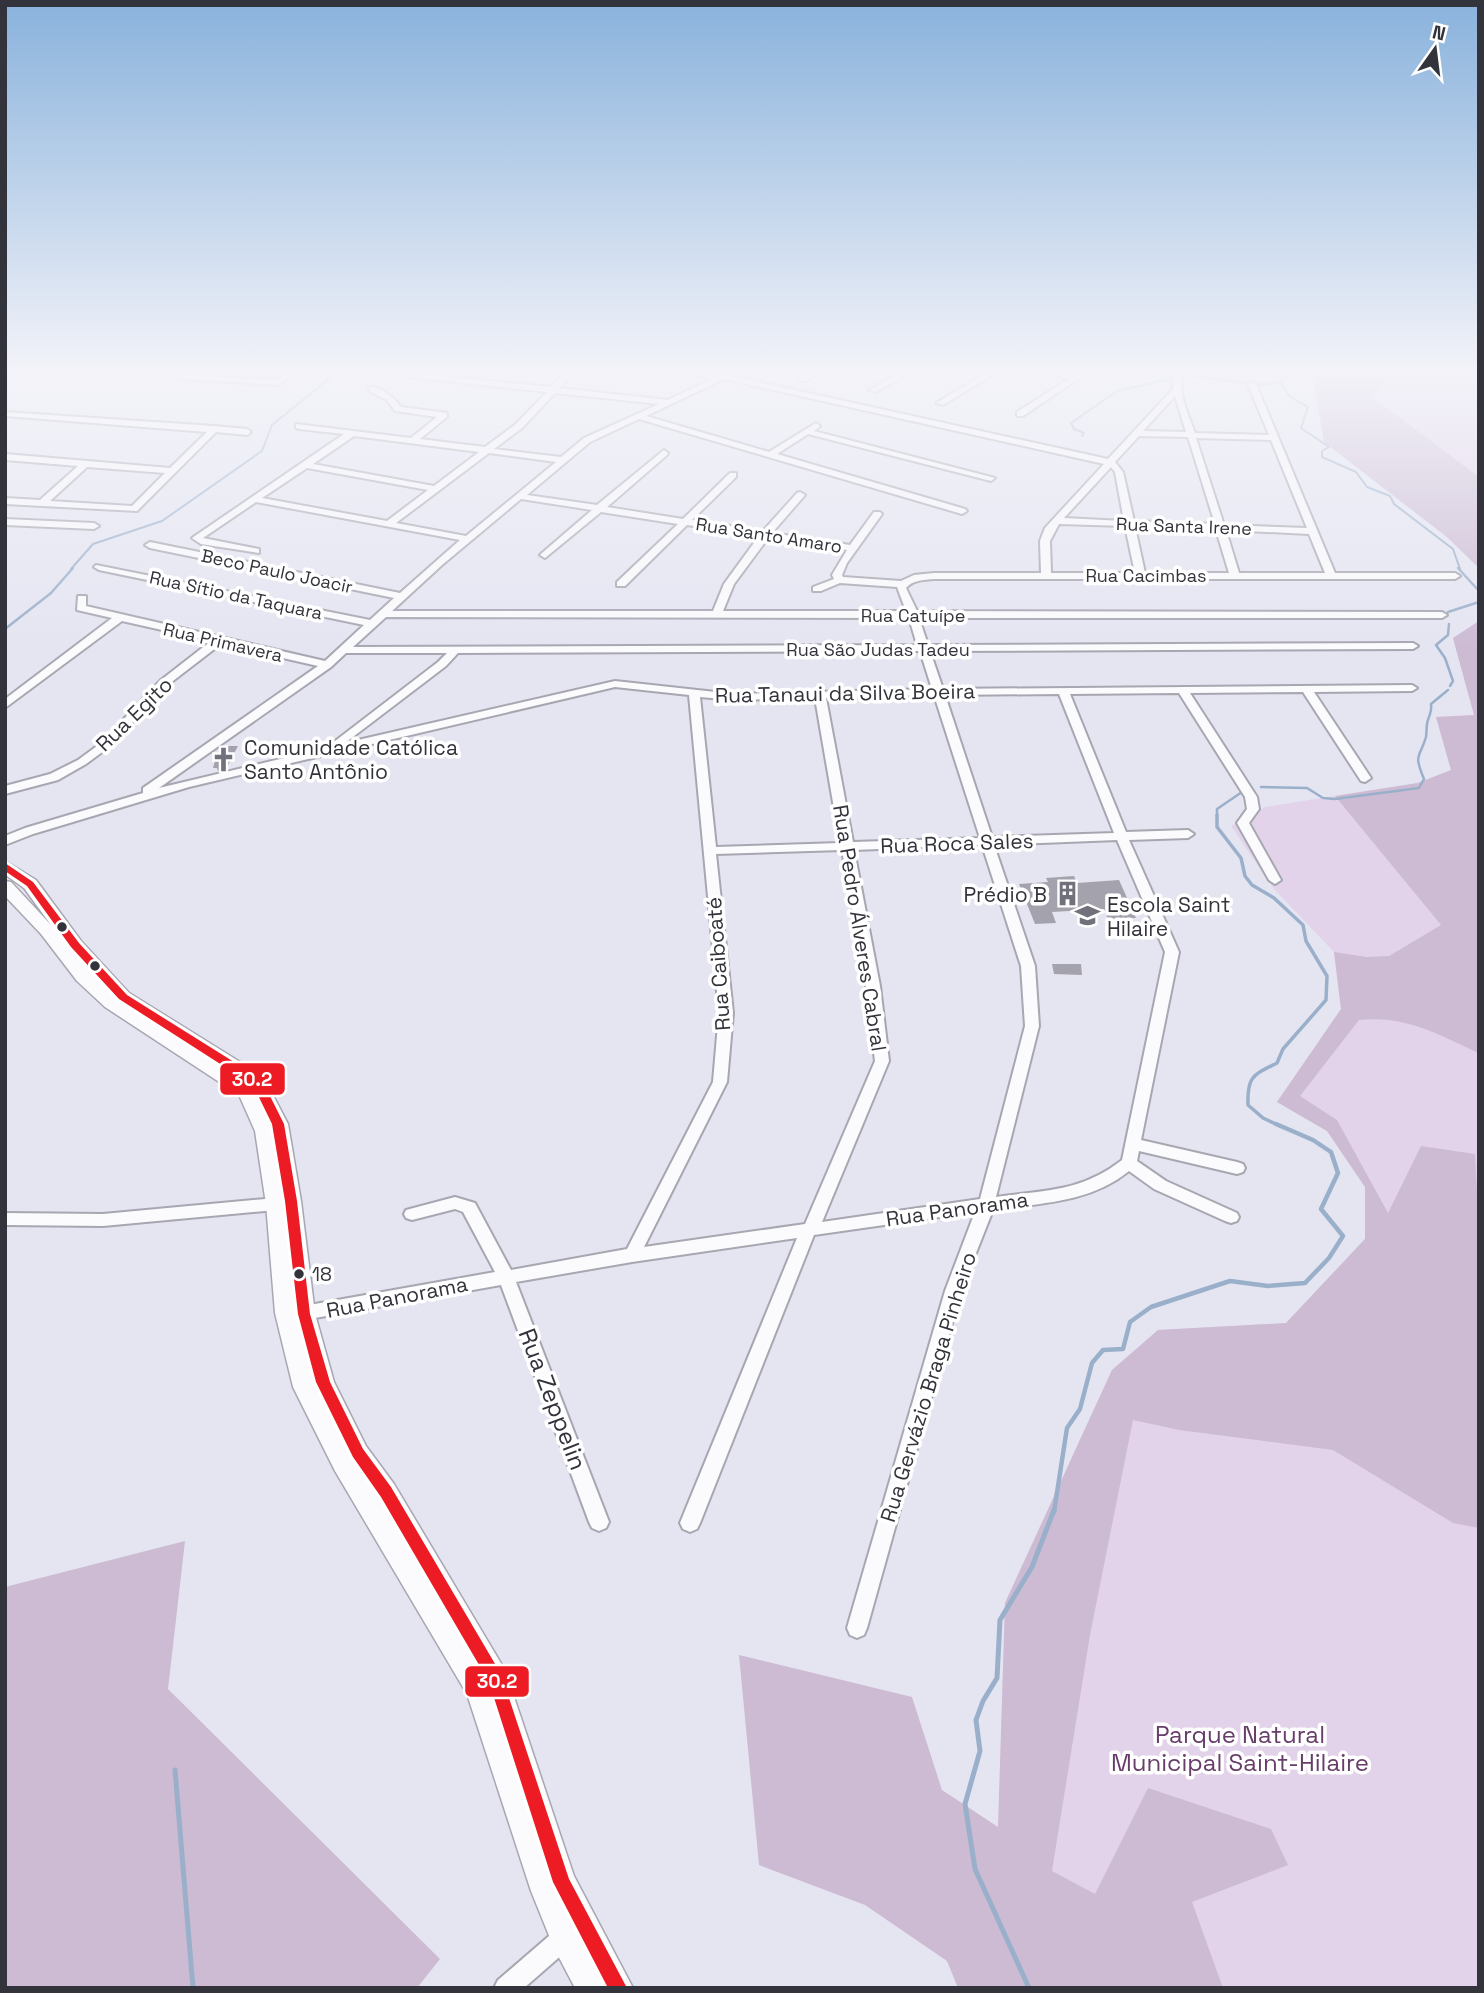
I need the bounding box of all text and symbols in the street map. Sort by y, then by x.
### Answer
north arrow [1400,14,1470,84]
text: N [1430,19,1448,47]
street label: Rua Santo Amaro [694,512,844,558]
street label: Rua Santa Irene [1116,512,1252,540]
street label: Beco Paulo Joacir [199,544,355,598]
street label: Rua Cacimbas [1085,564,1207,587]
street label: Rua Sítio da Taquara [147,565,325,625]
street label: Rua Catuípe [861,604,965,627]
street label: Rua Primavera [161,617,285,667]
street label: Rua São Judas Tadeu [786,638,970,661]
street label: Rua Egito [90,671,178,757]
street label: Rua Tanaui da Silva Boeira [715,677,975,709]
place label: Comunidade Católica Santo Antônio [244,734,458,785]
church icon: Comunidade Católica Santo Antônio [210,745,238,773]
street label: Rua Pedro Álveres Cabral [827,803,893,1053]
street label: Rua Roca Sales [880,827,1034,859]
building icon: Prédio B [1053,880,1081,908]
place label: Prédio B [963,881,1047,908]
place label: Escola Saint Hilaire [1107,891,1230,942]
street label: Rua Caiboaté [700,896,736,1032]
school or university icon: Escola Saint Hilaire [1073,902,1101,930]
unlabelled marker [55,920,69,934]
unlabelled marker [88,959,102,973]
line badge: 30.2 [219,1062,286,1096]
text: 30.2 [232,1067,272,1092]
street label: Rua Panorama [884,1186,1030,1232]
street label: Rua Gervázio Braga Pinheiro [874,1249,982,1525]
place label: 18 [312,1262,332,1287]
marker: 18 [292,1267,306,1281]
street label: Rua Panorama [324,1270,470,1324]
street label: Rua Zeppelin [512,1324,594,1474]
line badge: 30.2 [464,1665,530,1698]
text: 30.2 [477,1669,517,1694]
park label: Parque Natural Municipal Saint-Hilaire [1111,1719,1369,1778]

